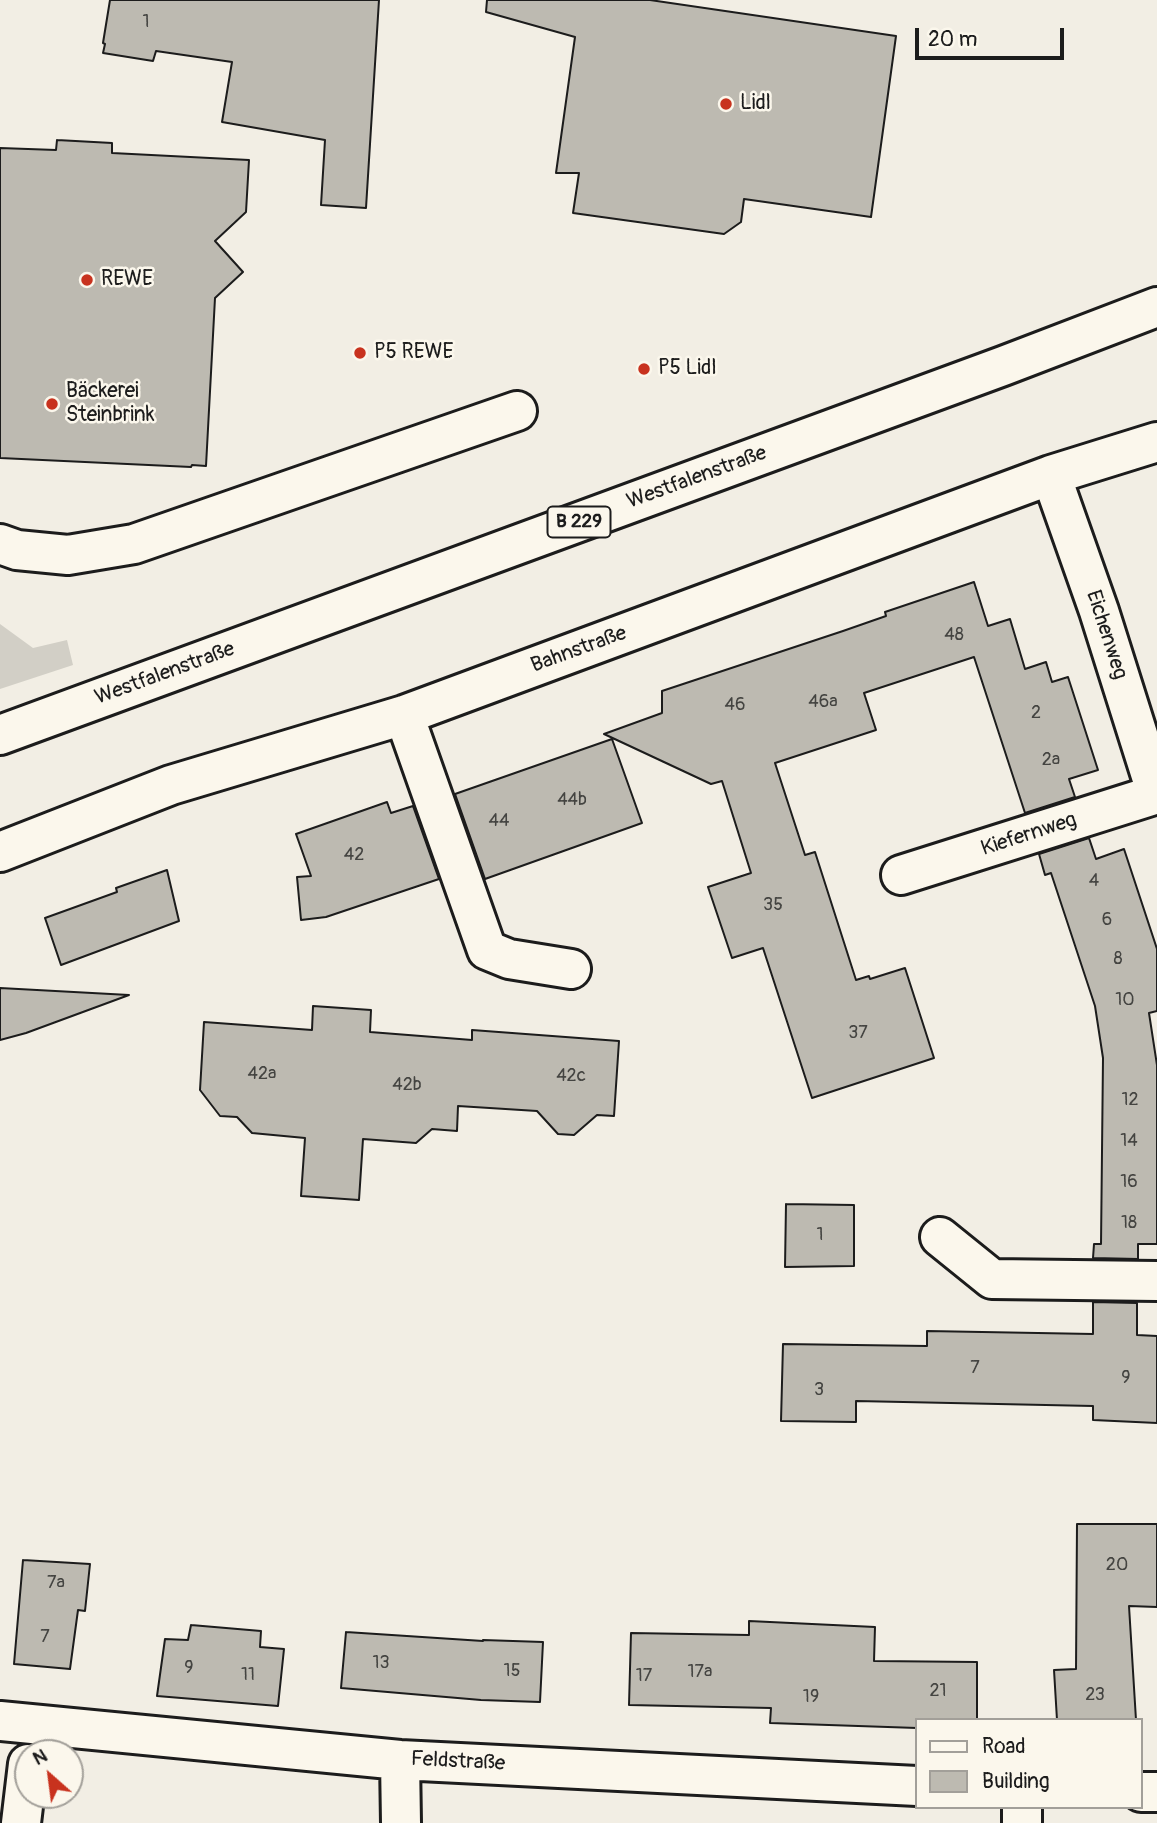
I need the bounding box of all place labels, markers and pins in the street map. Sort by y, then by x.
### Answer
place label: Lidl [740,91,771,117]
marker: Lidl [718,96,734,112]
place label: REWE [101,267,153,293]
marker: REWE [79,272,95,288]
place label: P5 REWE [374,340,453,366]
marker: P5 REWE [352,345,368,361]
place label: P5 Lidl [658,356,716,382]
marker: P5 Lidl [636,361,652,377]
place label: Bäckerei Steinbrink [66,379,154,429]
marker: Bäckerei Steinbrink [44,396,60,412]

